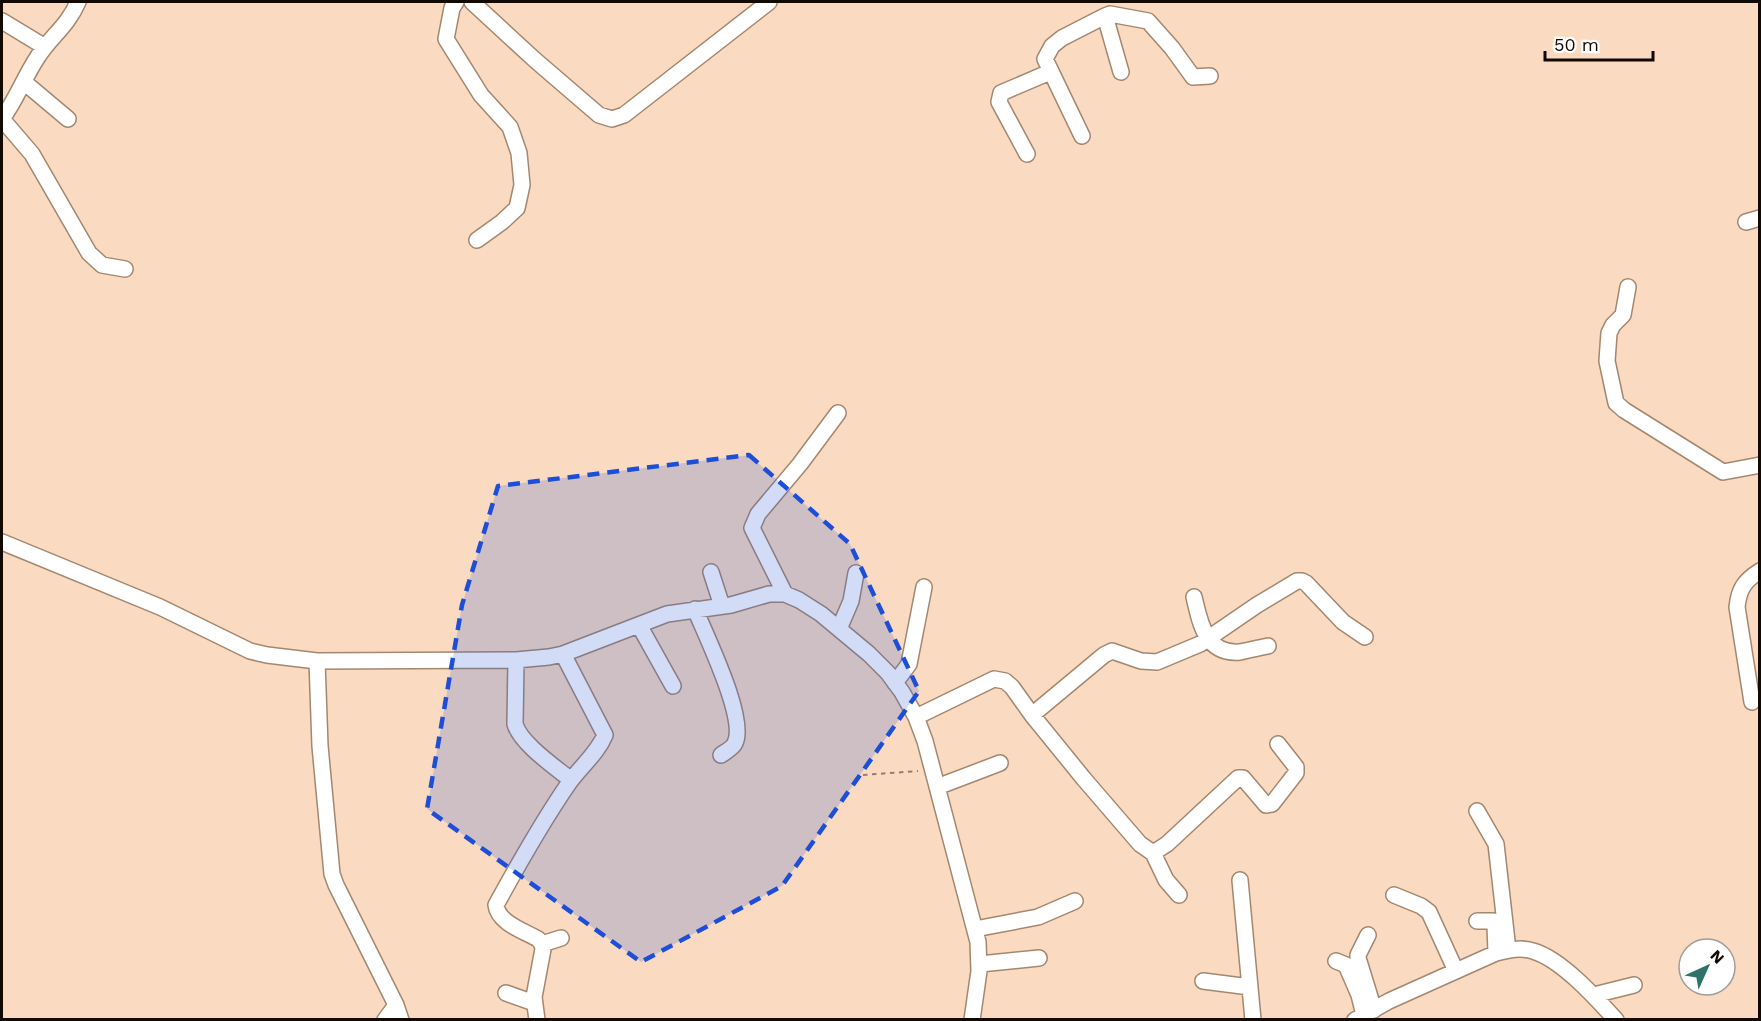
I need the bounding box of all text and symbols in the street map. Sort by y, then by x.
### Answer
scale bar [1545,24,1653,62]
text: 50 m [1554,34,1599,55]
north arrow [1677,937,1737,997]
text: N [1706,946,1728,968]

